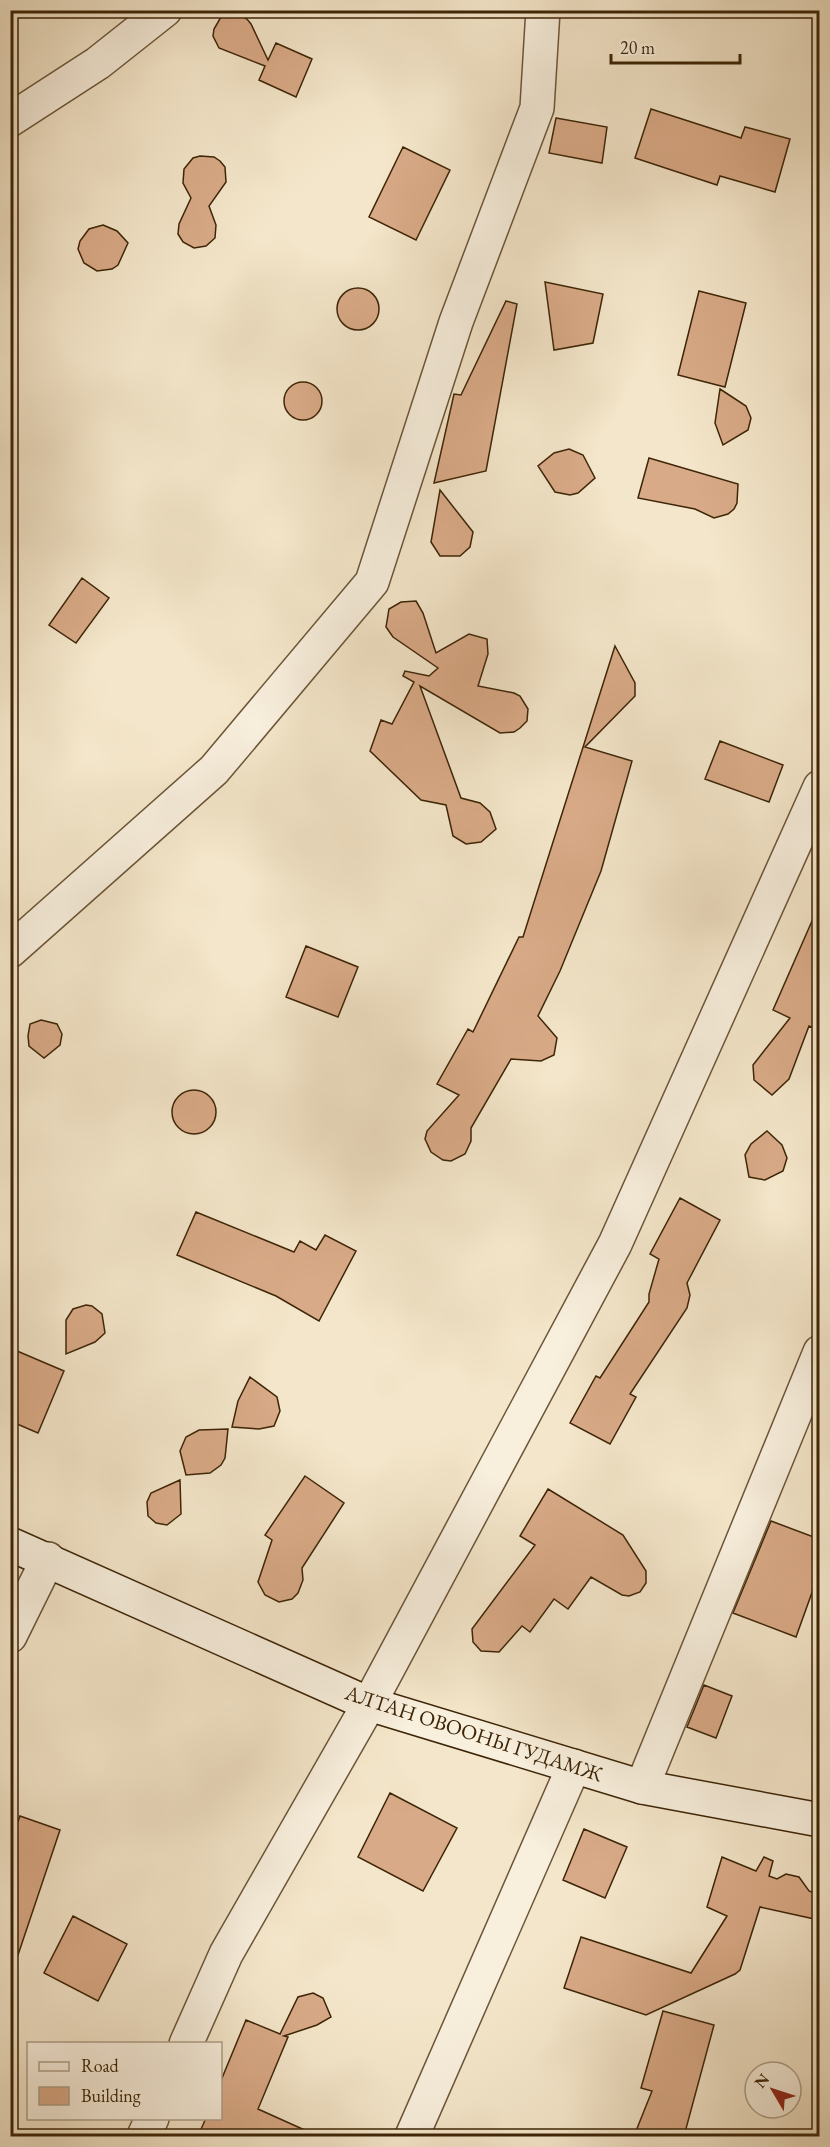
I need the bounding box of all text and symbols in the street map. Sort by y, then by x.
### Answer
scale bar [611,27,740,65]
text: 20 m [620,36,655,59]
street label: АЛТАН ОВООНЫ ГУДАМЖ [341,1678,606,1788]
legend [27,2042,222,2120]
text: Road [81,2054,120,2077]
north arrow [743,2060,803,2120]
text: N [749,2069,774,2093]
text: Building [81,2084,141,2107]

